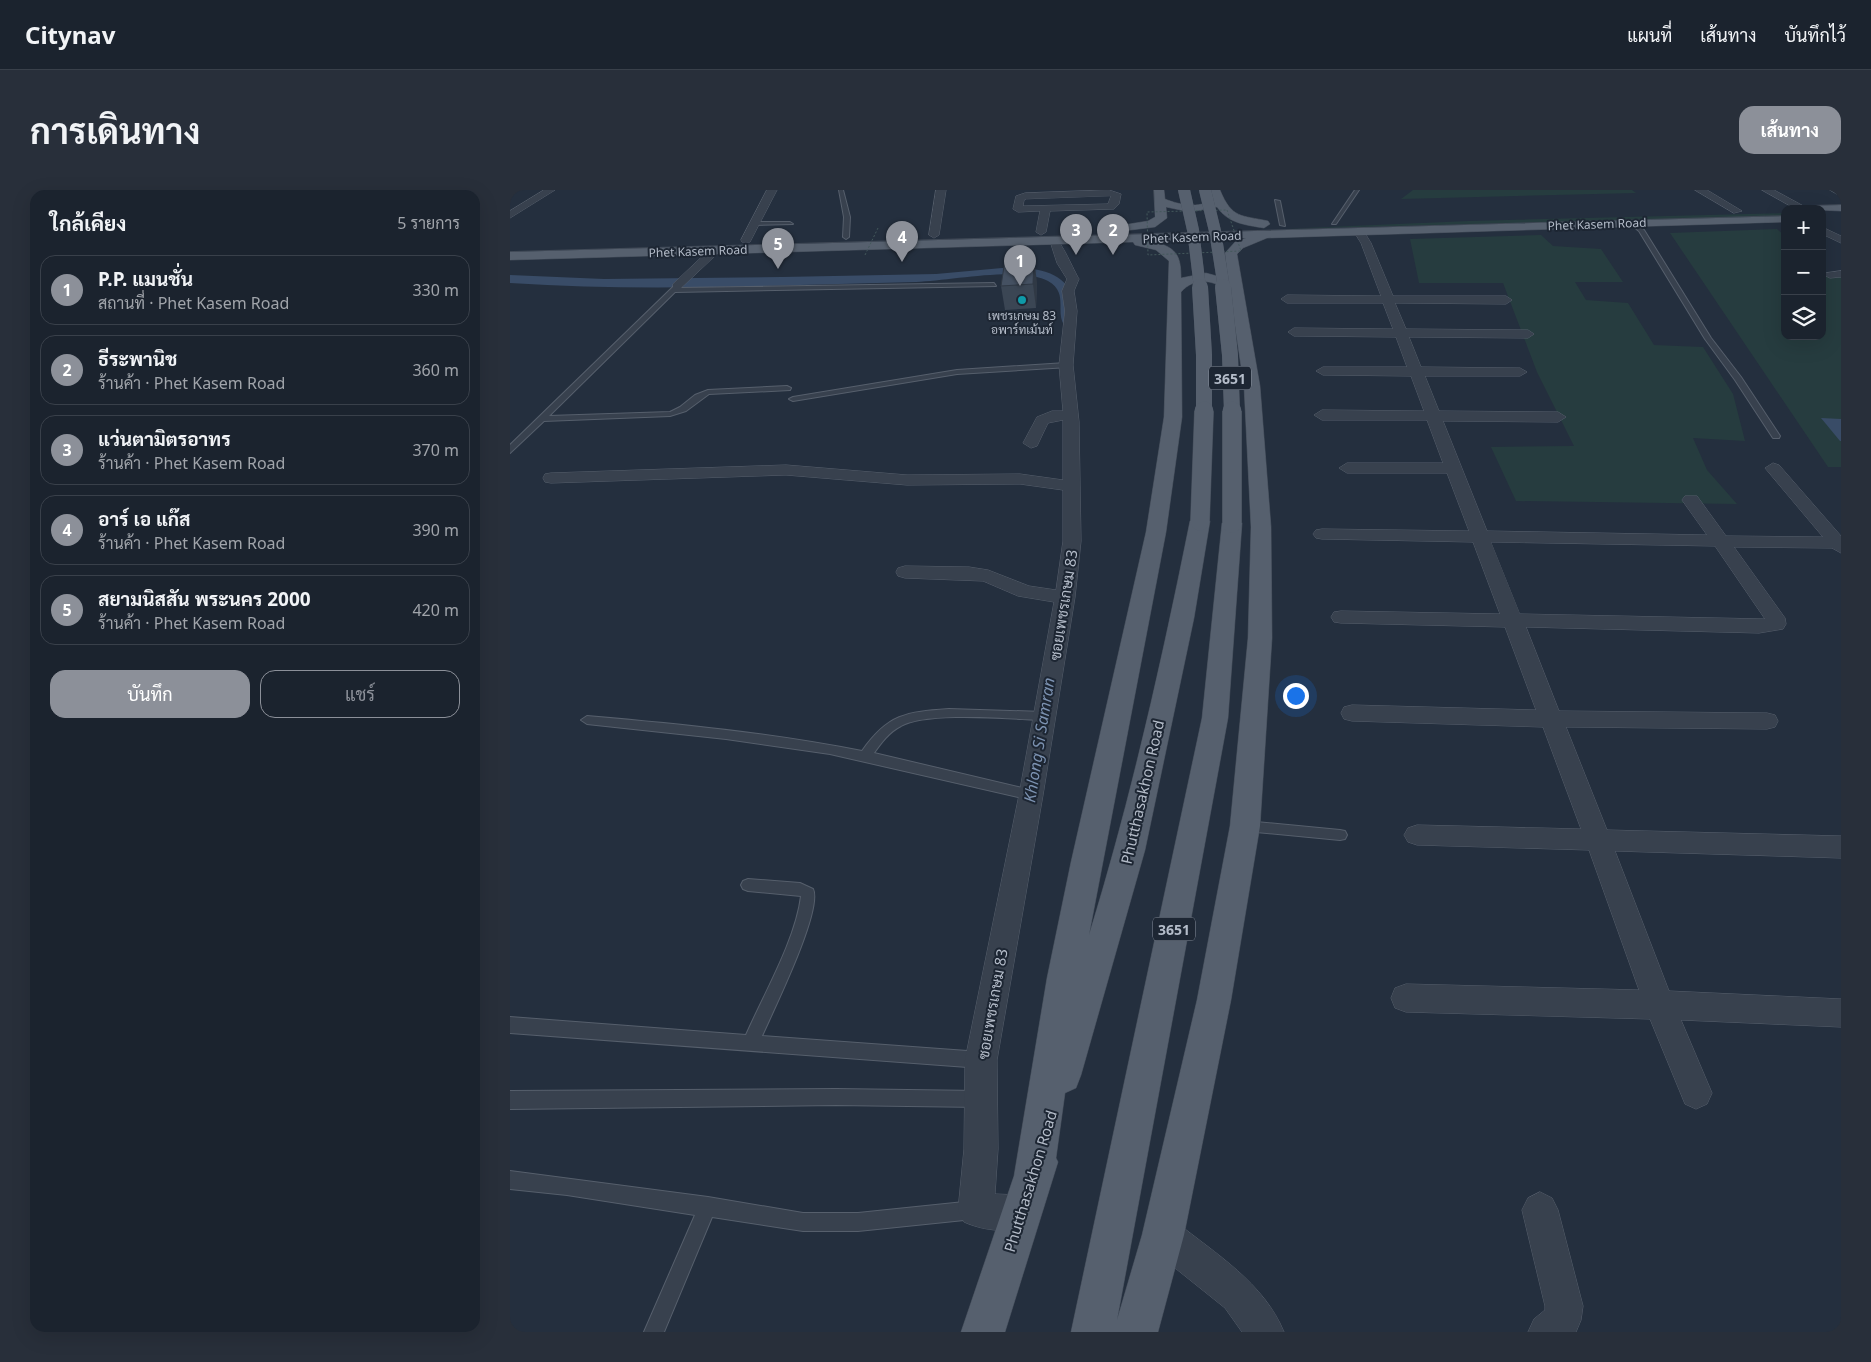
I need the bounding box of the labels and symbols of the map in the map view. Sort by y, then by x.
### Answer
pin: 3 [1060,214,1092,255]
pin: 2 [1097,214,1129,255]
street label: Phet Kasem Road [1547,214,1647,234]
pin: 4 [886,221,918,262]
street label: Phet Kasem Road [1142,227,1242,247]
pin: 5 [762,228,794,269]
street label: Phet Kasem Road [648,241,748,261]
pin: 1 [1004,245,1036,286]
marker: เพชรเกษม 83 อพาร์ทเม้นท์ [1016,294,1028,306]
place label: เพชรเกษม 83 อพาร์ทเม้นท์ [988,307,1056,338]
road number: 3651 [1209,367,1251,390]
street label: ซอยเพชรเกษม 83 [1044,548,1082,662]
water label: Khlong Si Samran [1018,676,1060,804]
your location [1283,683,1309,709]
street label: Phutthasakhon Road [1116,718,1168,866]
road number: 3651 [1153,918,1195,941]
street label: ซอยเพชรเกษม 83 [972,947,1012,1061]
street label: Phutthasakhon Road [999,1108,1061,1254]

